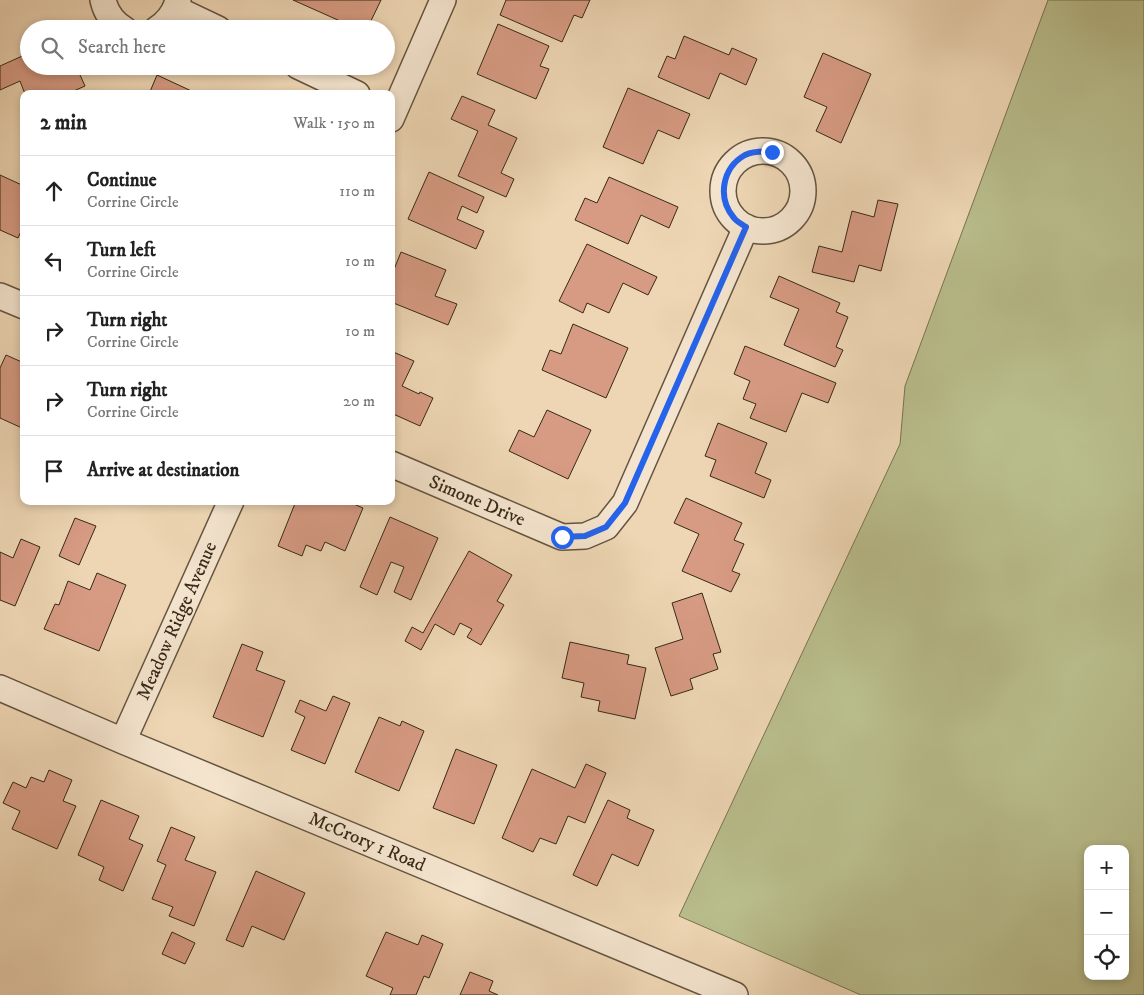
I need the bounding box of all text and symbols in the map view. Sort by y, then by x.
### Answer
search box [20,20,395,75]
icon: search [38,34,66,62]
text: Search here [78,36,166,59]
text: 2 min [40,110,87,136]
text: Walk · 150 m [293,113,375,133]
route end [761,141,784,164]
text: Continue [87,169,157,192]
icon: ahead [40,177,68,205]
text: 110 m [339,181,375,201]
text: Corrine Circle [87,192,179,212]
text: Turn left [87,239,156,262]
icon: left [40,247,68,275]
text: 10 m [345,251,375,271]
text: Corrine Circle [87,262,179,282]
text: Turn right [87,309,167,332]
icon: right [40,317,68,345]
text: 10 m [345,321,375,341]
text: Corrine Circle [87,332,179,352]
text: Turn right [87,379,167,402]
icon: right [40,387,68,415]
text: 20 m [343,391,375,411]
text: Corrine Circle [87,402,179,422]
icon: arrive [40,457,68,485]
text: Arrive at destination [87,459,239,482]
street label: Simone Drive [425,470,529,532]
route start [551,526,574,549]
street label: Meadow Ridge Avenue [132,538,222,704]
street label: McCrory 1 Road [305,807,429,877]
map controls [1084,845,1129,980]
button: + [1084,845,1129,890]
button: − [1084,890,1129,935]
button: locate [1084,935,1129,980]

